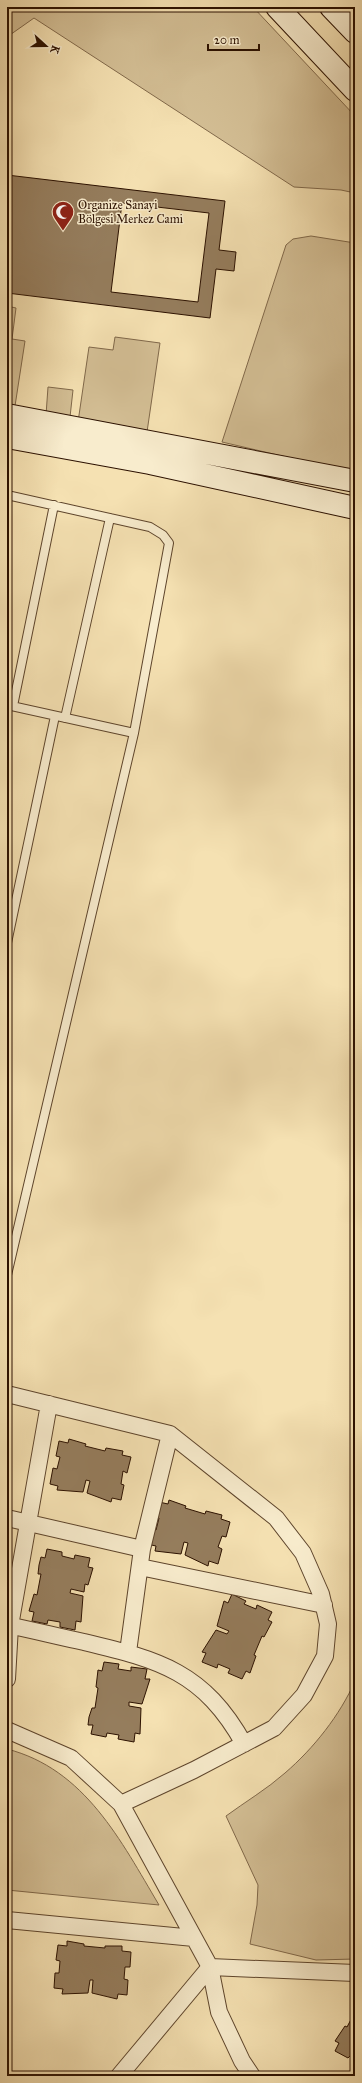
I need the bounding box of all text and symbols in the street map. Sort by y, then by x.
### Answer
north arrow [26,26,66,66]
scale bar [208,26,259,52]
text: 20 m [214,33,240,47]
text: K [47,43,62,56]
place label: Organize Sanayi Bölgesi Merkez Cami [78,198,184,227]
mosque icon: Organize Sanayi Bölgesi Merkez Cami [50,199,76,232]

